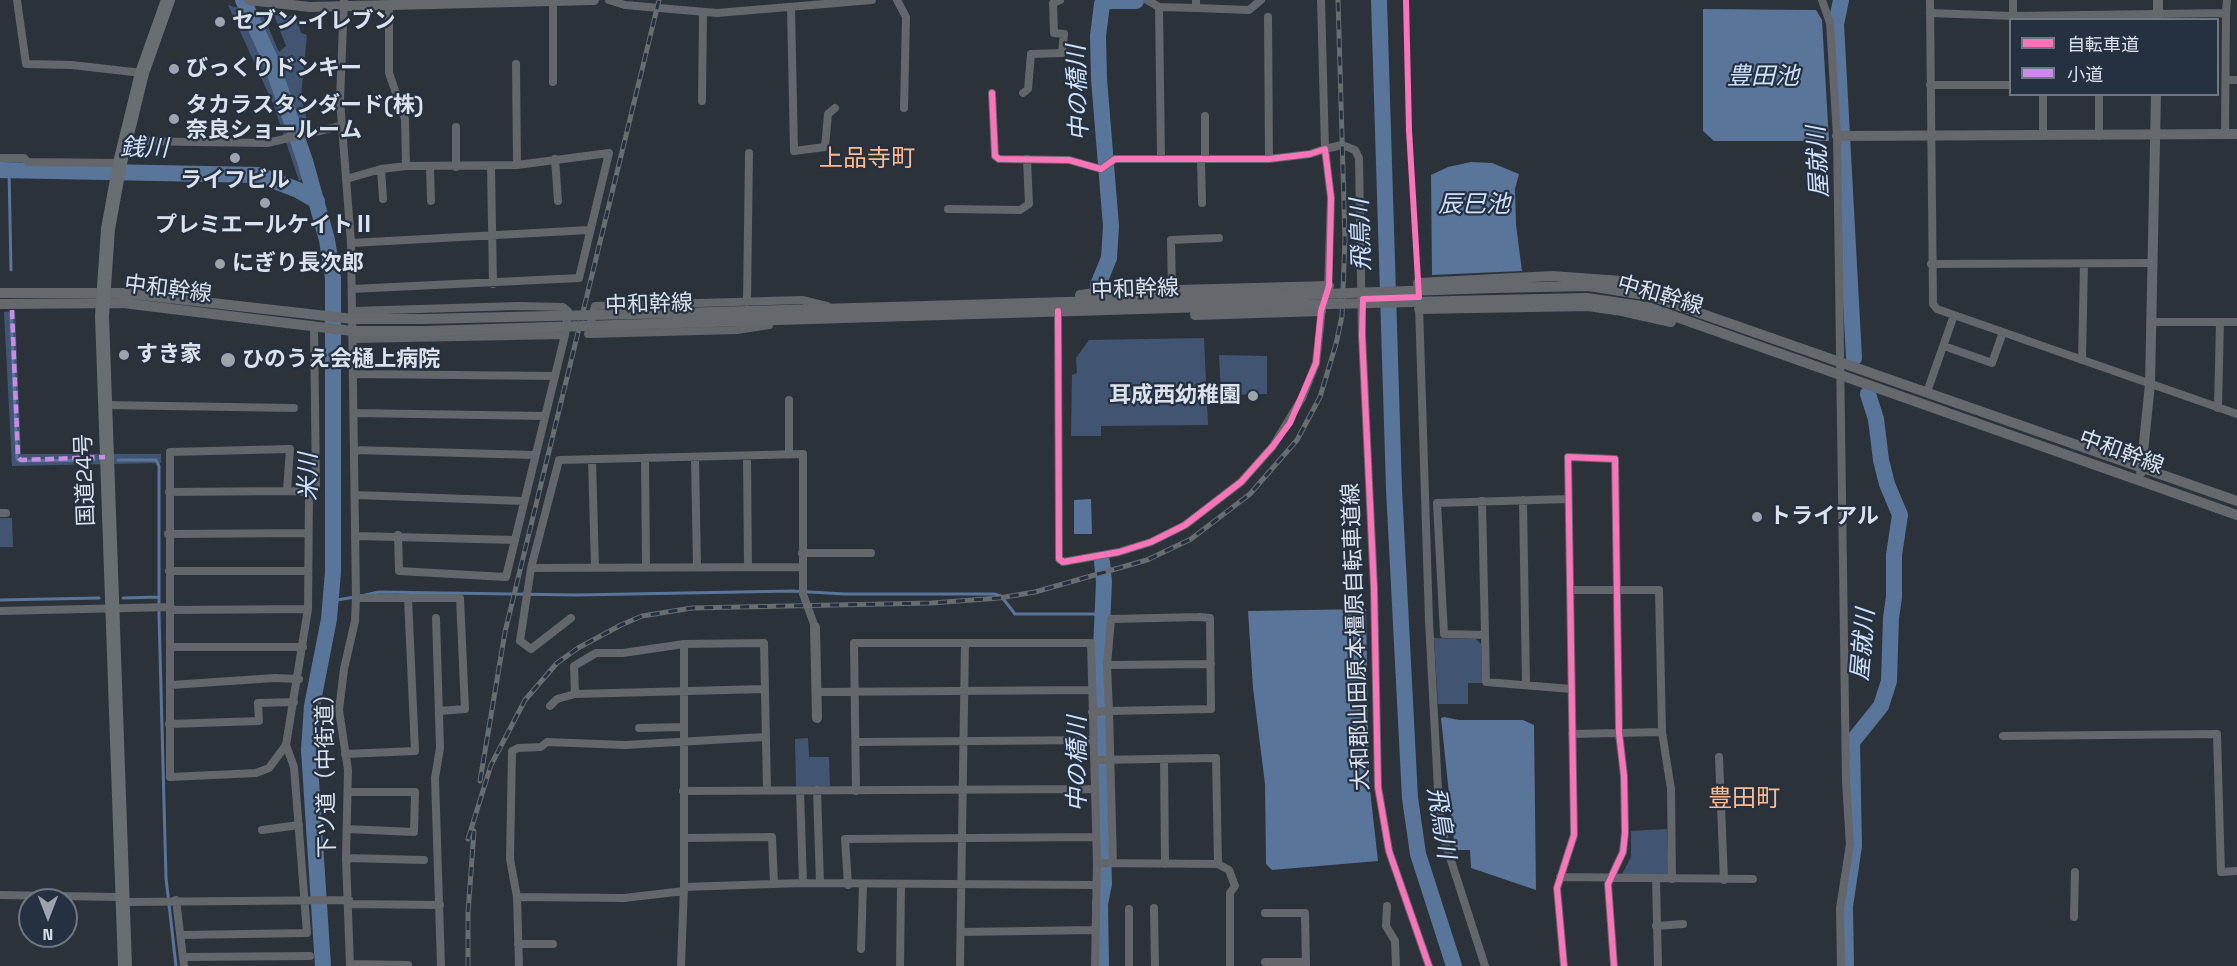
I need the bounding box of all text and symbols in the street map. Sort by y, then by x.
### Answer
place label: セブン-イレブン [232,9,396,35]
marker: セブン-イレブン [213,15,227,29]
legend [2009,18,2219,96]
text: 自転車道 [2067,33,2139,56]
water label: 中の橋川 [1063,45,1095,141]
place label: びっくりドンキー [186,56,362,82]
marker: びっくりドンキー [167,62,181,76]
water label: 豊田池 [1727,63,1799,91]
text: 小道 [2067,63,2103,86]
place label: タカラスタンダード(株) 奈良ショールーム [186,93,423,144]
marker: タカラスタンダード(株) 奈良ショールーム [167,112,181,126]
water label: 屋就川 [1803,125,1835,199]
water label: 銭川 [120,134,168,164]
district label: 上品寺町 [819,145,915,173]
marker: ライフビル [228,151,242,165]
place label: ライフビル [180,168,290,194]
water label: 辰巳池 [1438,191,1510,219]
marker: プレミエールケイトⅡ [258,196,272,210]
water label: 飛鳥川 [1346,199,1378,271]
place label: プレミエールケイトⅡ [155,213,375,239]
place label: にぎり長次郎 [232,251,364,277]
marker: にぎり長次郎 [213,257,227,271]
street label: 中和幹線 [1614,271,1706,321]
street label: 中和幹線 [123,272,213,308]
street label: 中和幹線 [1091,275,1179,305]
street label: 中和幹線 [605,290,693,320]
place label: すき家 [136,342,202,368]
place label: ひのうえ会樋上病院 [242,347,440,373]
marker: すき家 [117,348,131,362]
marker: ひのうえ会樋上病院 [219,351,237,369]
place label: 耳成西幼稚園 [1109,383,1241,409]
marker: 耳成西幼稚園 [1246,389,1260,403]
street label: 中和幹線 [2075,426,2167,480]
street label: 国道24号 [71,433,101,527]
water label: 米川 [295,453,323,501]
street label: 大和郡山田原本橿原自転車道線 [1338,483,1376,791]
place label: トライアル [1769,504,1879,530]
marker: トライアル [1750,510,1764,524]
water label: 屋就川 [1847,608,1881,682]
street label: 下ツ道（中街道） [312,682,342,858]
water label: 中の橋川 [1064,716,1092,812]
water label: 飛鳥川 [1420,785,1460,861]
district label: 豊田町 [1708,785,1780,813]
north arrow [18,888,78,948]
text: N [43,924,53,945]

